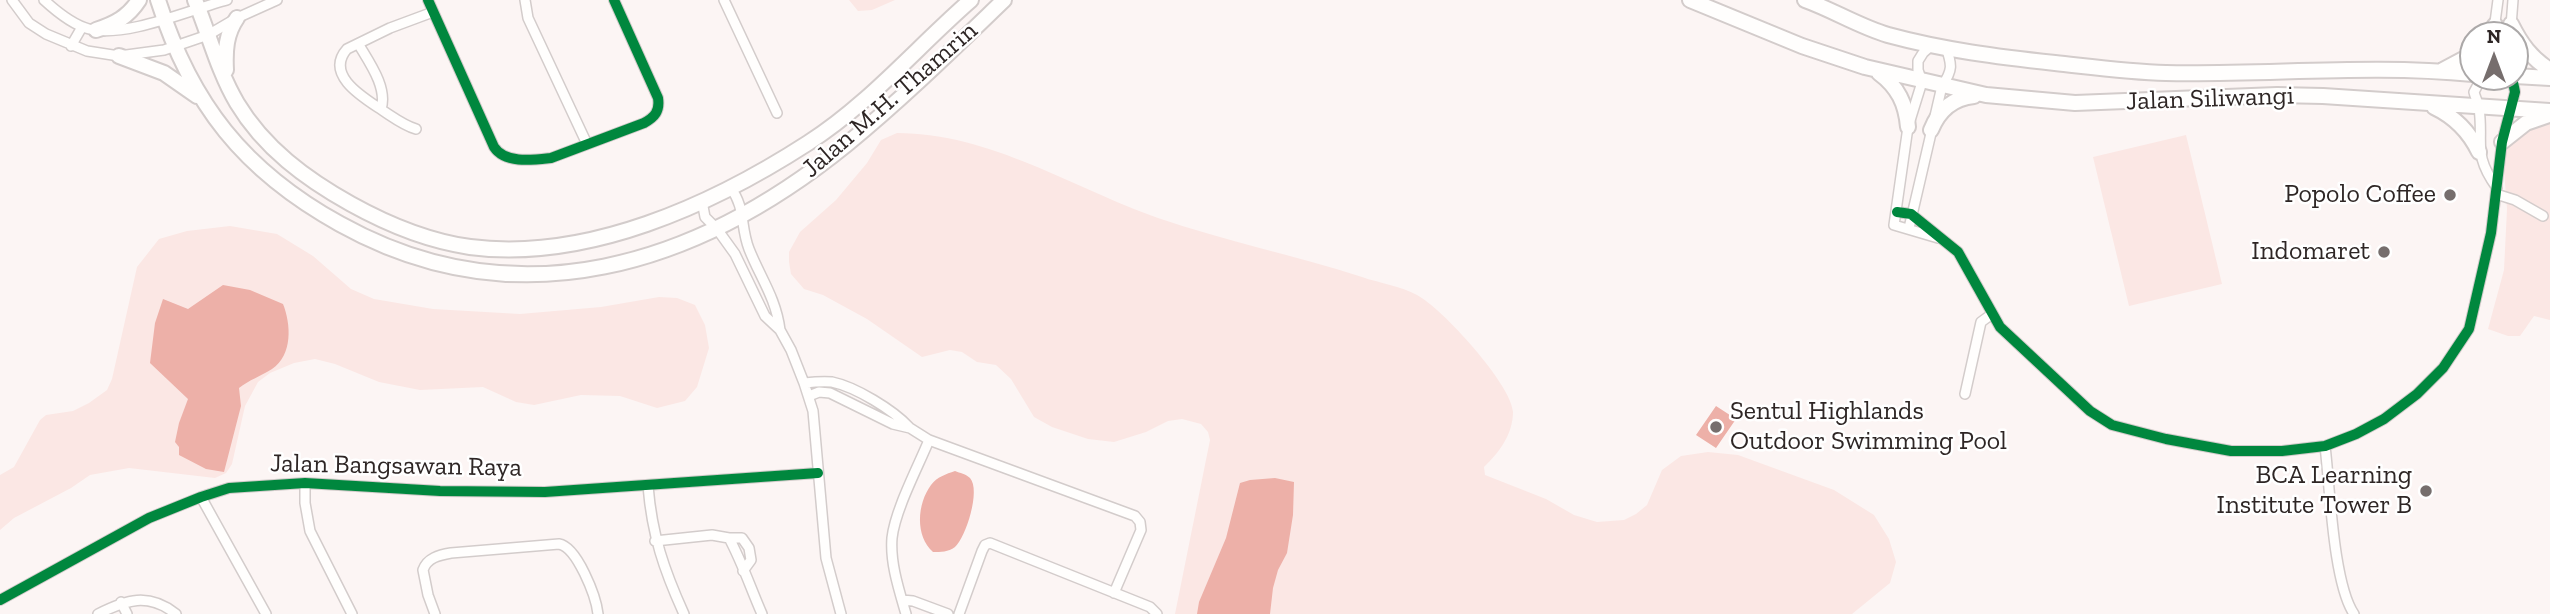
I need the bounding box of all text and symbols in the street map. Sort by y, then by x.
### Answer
street label: Jalan M.H. Thamrin [796,15,984,185]
north arrow [2459,21,2529,91]
text: N [2487,25,2501,48]
street label: Jalan Siliwangi [2126,80,2294,118]
place label: Popolo Coffee [2284,179,2436,211]
marker: Popolo Coffee [2442,187,2458,203]
place label: Indomaret [2251,236,2370,268]
marker: Indomaret [2376,244,2392,260]
place label: Sentul Highlands Outdoor Swimming Pool [1730,396,2007,458]
marker: Sentul Highlands Outdoor Swimming Pool [1708,419,1724,435]
street label: Jalan Bangsawan Raya [270,448,522,484]
place label: BCA Learning Institute Tower B [2217,460,2412,522]
marker: BCA Learning Institute Tower B [2418,483,2434,499]

